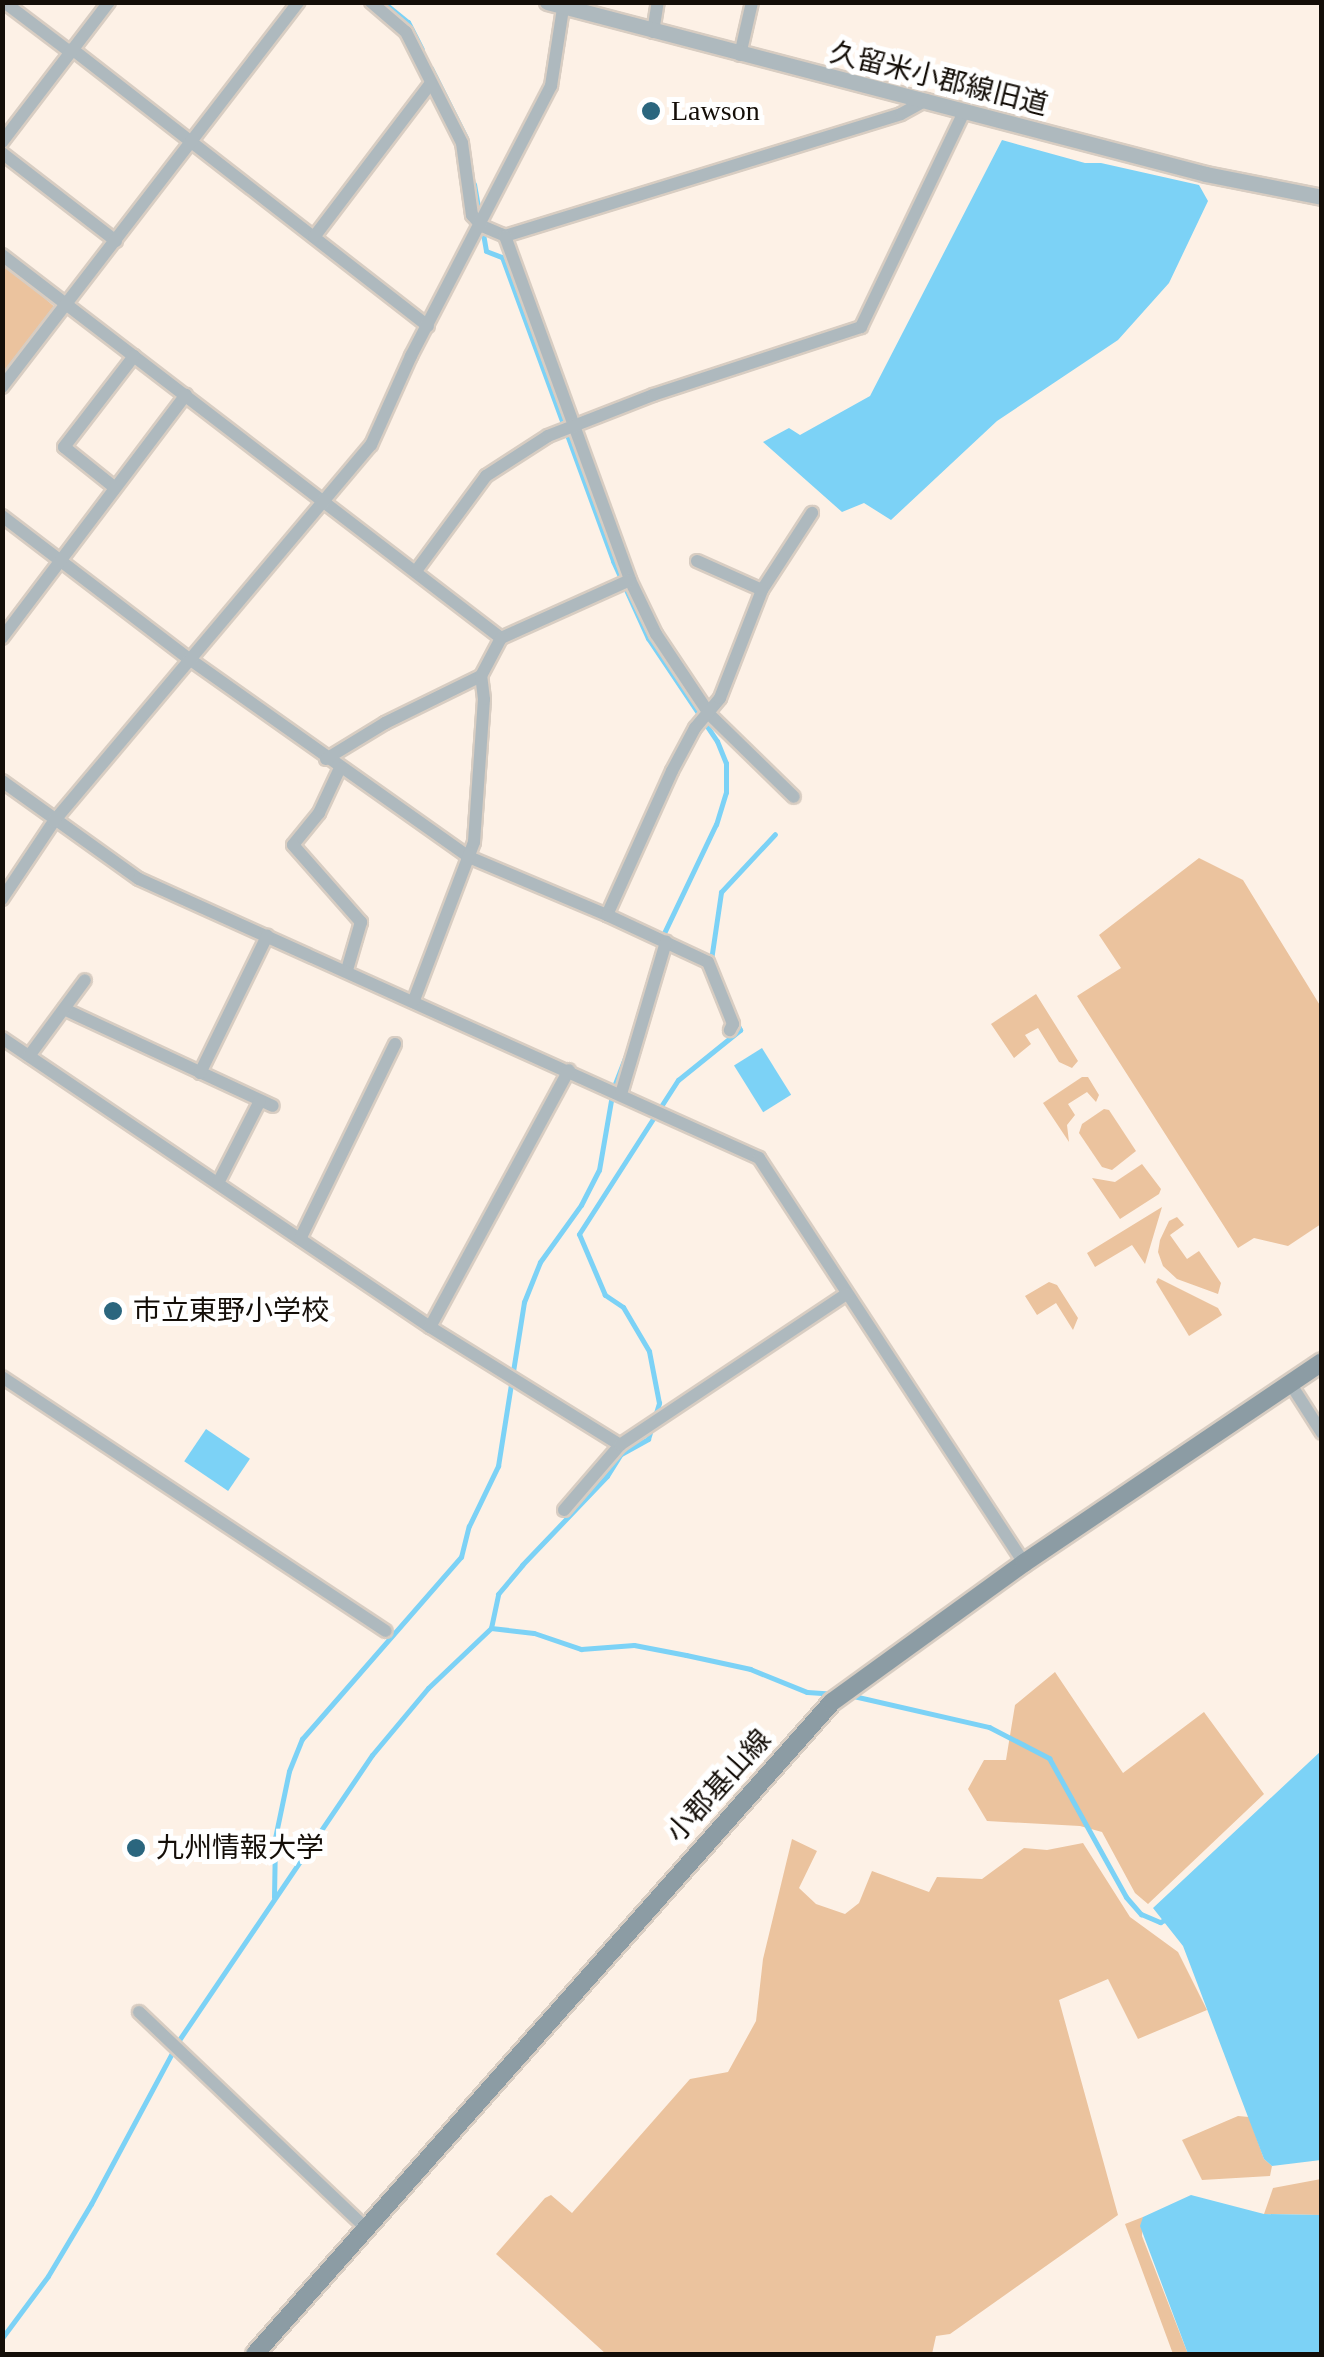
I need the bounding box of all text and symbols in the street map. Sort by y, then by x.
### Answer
street label: 久留米小郡線旧道 [826,36,1052,122]
place label: Lawson [671,94,760,128]
marker: Lawson [640,100,662,122]
place label: 市立東野小学校 [133,1294,329,1328]
marker: 市立東野小学校 [102,1300,124,1322]
street label: 小郡基山線 [660,1723,778,1849]
place label: 九州情報大学 [156,1831,324,1865]
marker: 九州情報大学 [125,1837,147,1859]

